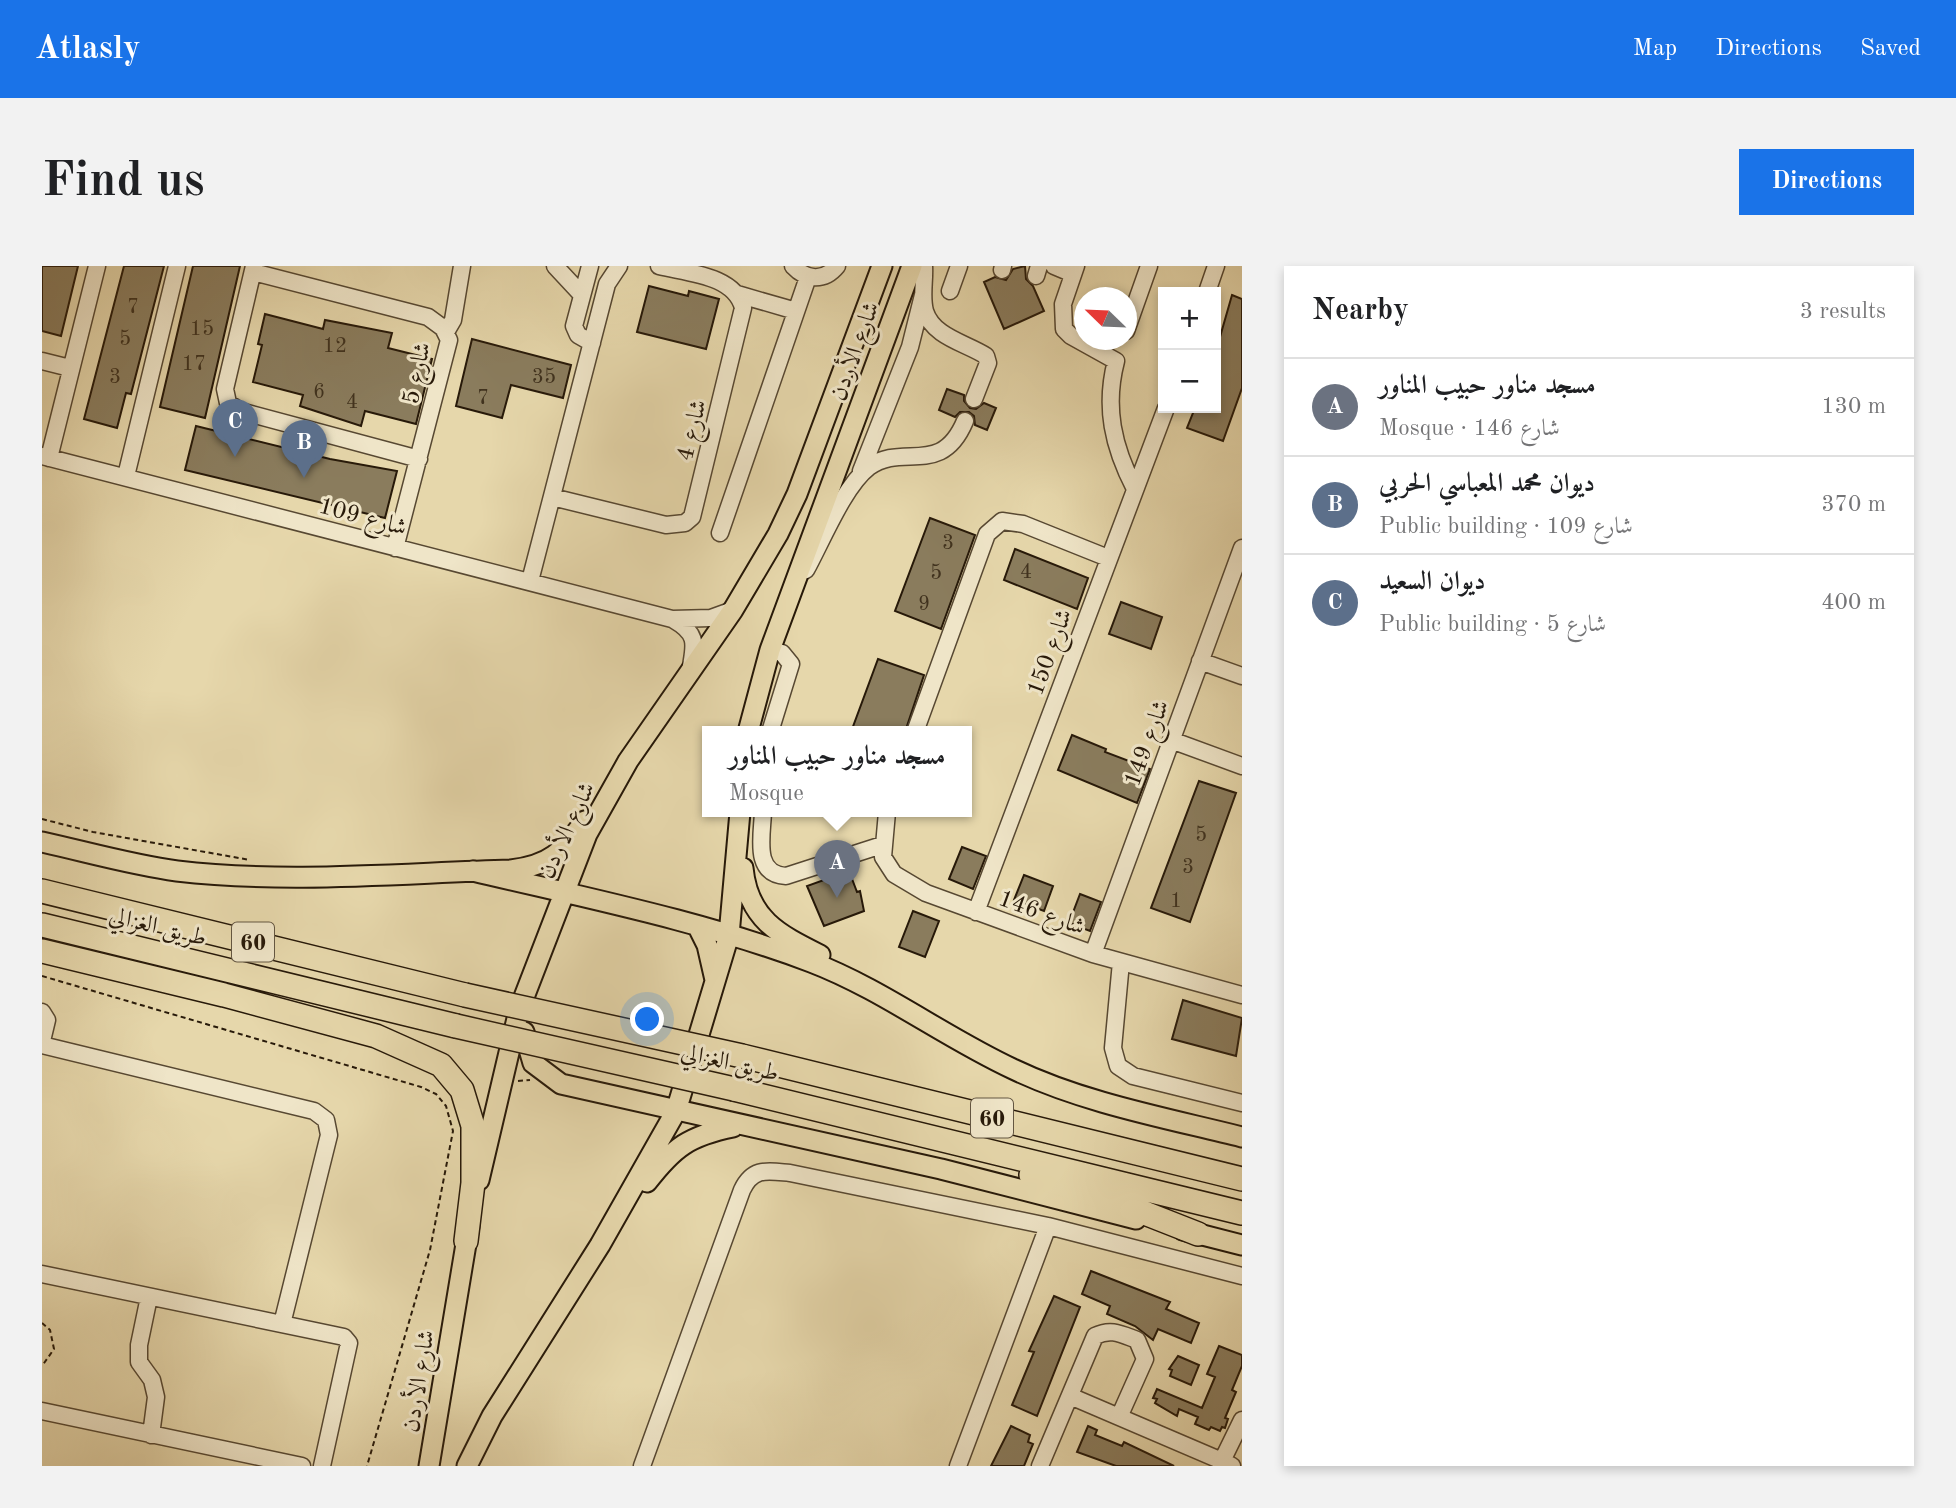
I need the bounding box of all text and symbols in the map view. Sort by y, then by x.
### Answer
text: Atlasly [35,33,140,66]
text: Map [1633,37,1677,61]
text: Directions [1715,37,1822,61]
text: Saved [1860,37,1921,61]
button: Directions [1739,149,1914,215]
text: Find us [42,158,205,207]
north arrow [1074,287,1137,350]
map controls [1158,287,1221,413]
button: + [1158,287,1221,350]
text: Nearby [1312,296,1409,326]
house number: 7 [127,297,139,318]
street label: شارع الأردن [821,297,890,406]
text: 3 results [1800,300,1886,323]
house number: 15 [190,319,214,340]
house number: 5 [119,329,131,350]
house number: 12 [323,336,347,357]
street label: شارع 5 [400,340,442,408]
button: − [1158,350,1221,413]
house number: 17 [182,354,206,375]
house number: 3 [109,367,121,388]
house number: 35 [532,367,556,388]
text: مسجد مناور حبيب المناور [1379,373,1596,399]
house number: 6 [313,382,325,403]
house number: 7 [477,388,489,409]
house number: 4 [346,392,358,413]
text: A [1326,395,1344,418]
text: 130 m [1821,395,1886,418]
street label: شارع 4 [674,397,718,465]
pin: C [212,399,258,457]
text: Mosque · شارع 146 [1379,417,1560,440]
pin: B [281,420,327,478]
text: ديوان محمد المعباسي الحربي [1379,471,1595,497]
text: B [1327,493,1343,516]
text: 370 m [1821,493,1886,516]
street label: شارع 109 [314,495,409,547]
text: Public building · شارع 109 [1379,515,1633,538]
house number: 3 [942,533,954,554]
house number: 4 [1020,562,1032,583]
house number: 5 [930,563,942,584]
text: ديوان السعيد [1379,569,1485,595]
text: C [1327,591,1343,614]
text: 400 m [1821,591,1886,614]
house number: 9 [918,594,930,615]
street label: شارع 150 [1024,606,1083,701]
text: Public building · شارع 5 [1379,613,1606,636]
street label: شارع 149 [1121,697,1180,792]
popup [702,726,972,817]
text: مسجد مناور حبيب المناور [729,744,945,770]
street label: شارع الأردن [530,777,606,885]
text: Mosque [729,782,804,805]
house number: 5 [1195,825,1207,846]
pin: A [814,840,860,898]
house number: 3 [1182,857,1194,878]
street label: شارع 146 [993,887,1088,946]
house number: 1 [1170,891,1182,912]
street label: طريق الغزالي [105,904,209,956]
road number: 60 [232,922,274,962]
your location [630,1002,664,1036]
street label: طريق الغزالي [677,1041,781,1092]
road number: 60 [971,1098,1013,1138]
street label: شارع الأردن [394,1328,446,1435]

